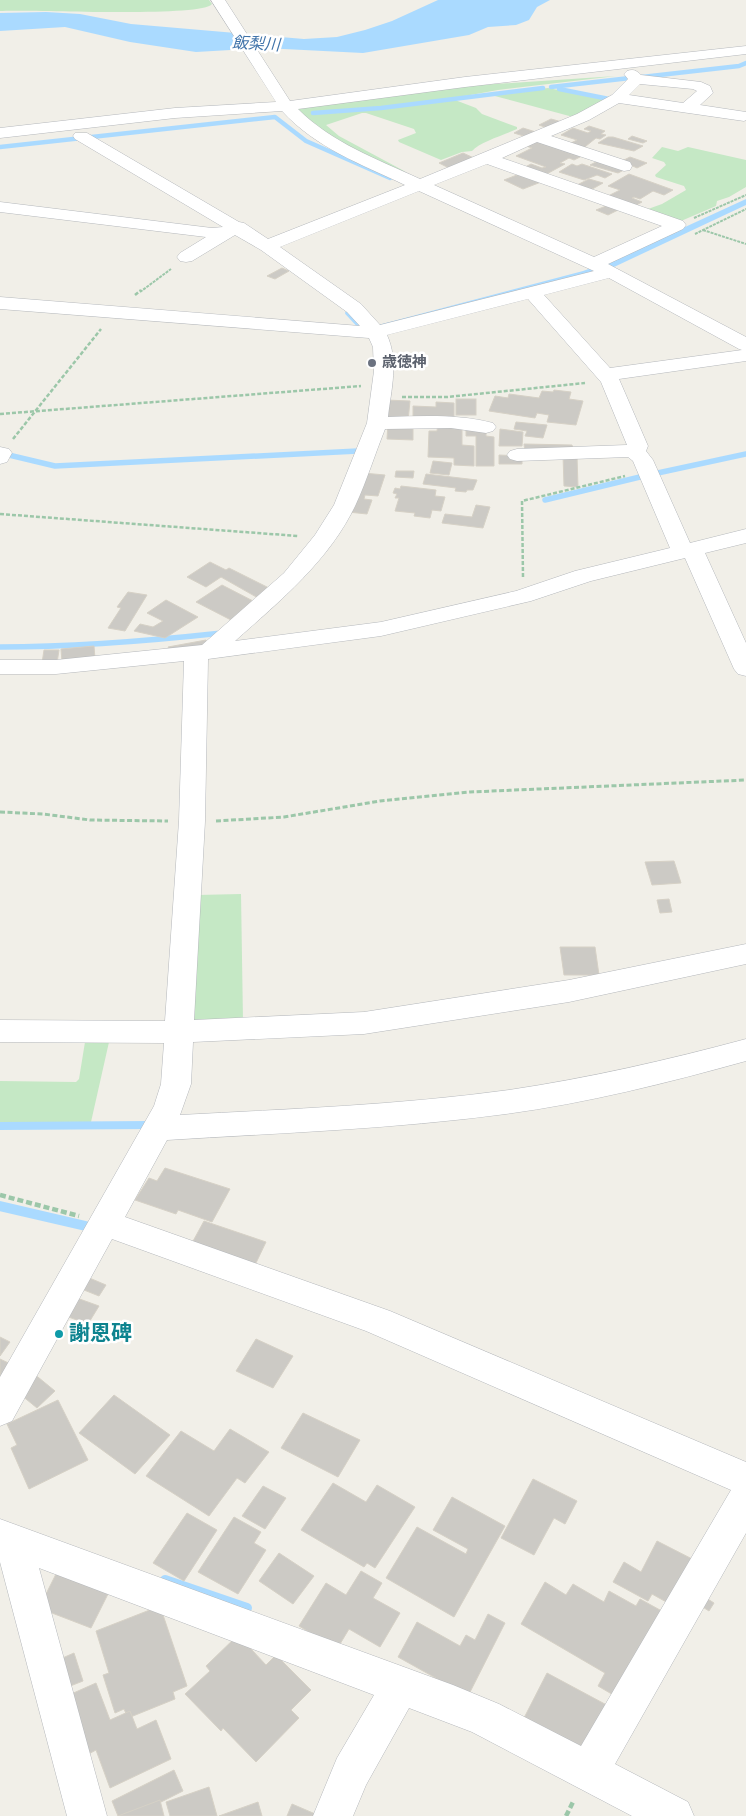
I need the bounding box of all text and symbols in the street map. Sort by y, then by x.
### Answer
water label: 飯梨川 [232,34,282,56]
place label: 歳徳神 [382,353,427,373]
marker: 歳徳神 [366,357,378,369]
place label: 謝恩碑 [69,1321,132,1348]
marker: 謝恩碑 [53,1328,65,1340]

